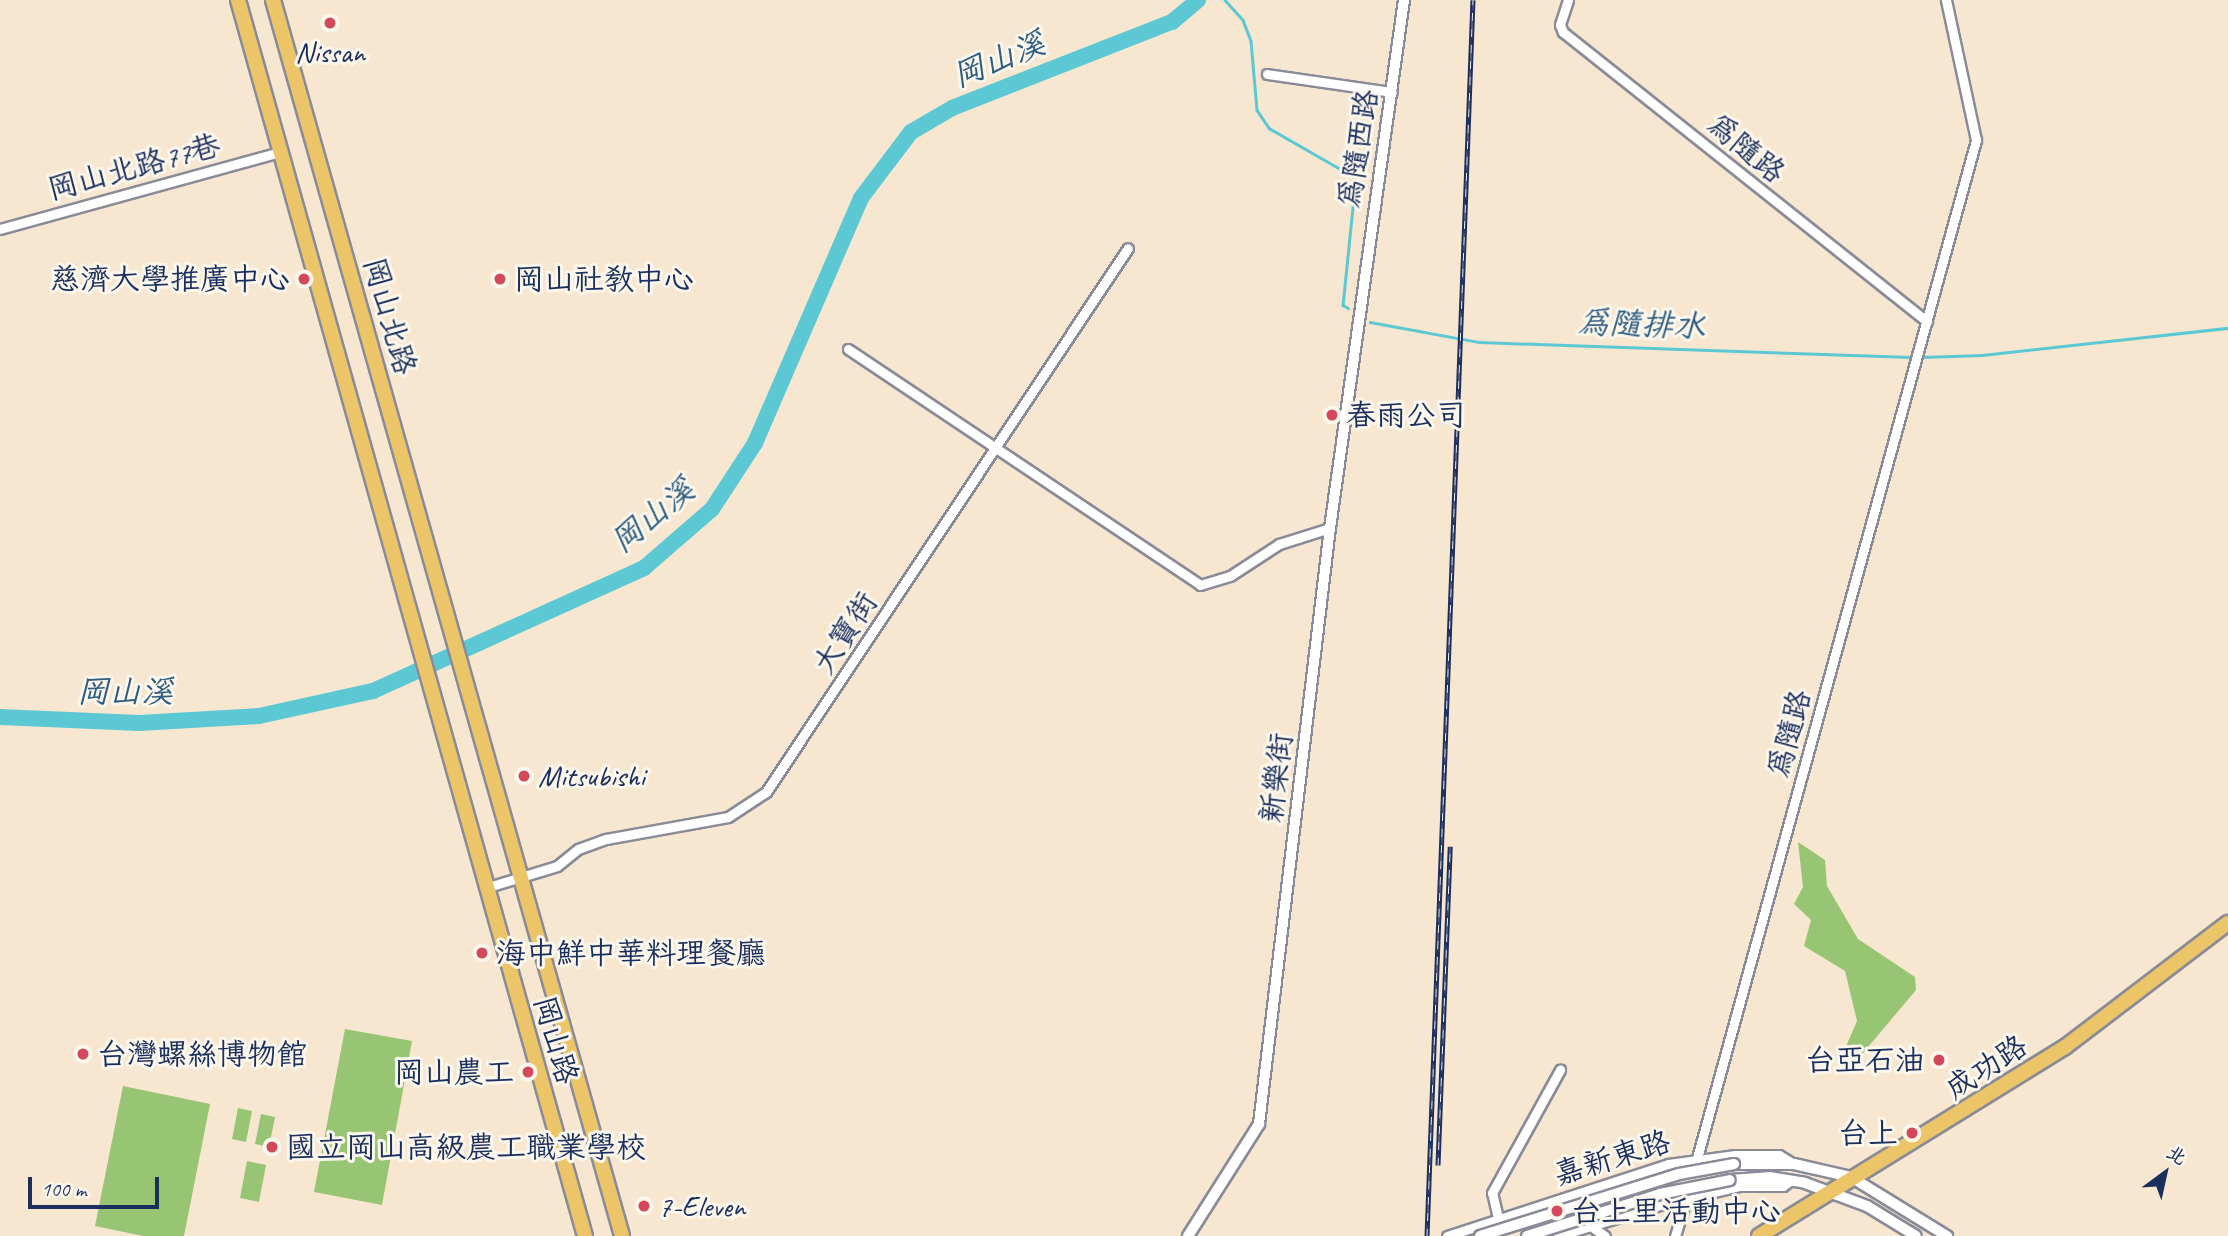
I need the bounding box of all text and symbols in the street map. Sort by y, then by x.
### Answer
marker: Nissan [322,15,338,31]
water label: 岡山溪 [947,24,1051,96]
place label: Nissan [295,34,365,70]
street label: 為隨西路 [1331,87,1385,211]
street label: 為隨路 [1700,106,1792,190]
street label: 岡山北路77巷 [44,127,224,207]
street label: 岡山北路 [356,253,424,379]
place label: 慈濟大學推廣中心 [50,261,290,297]
place label: 岡山社教中心 [514,261,694,297]
marker: 慈濟大學推廣中心 [296,271,312,287]
marker: 岡山社教中心 [492,271,508,287]
water label: 為隨排水 [1576,304,1706,346]
place label: 春雨公司 [1346,397,1466,433]
marker: 春雨公司 [1324,407,1340,423]
water label: 岡山溪 [604,471,702,561]
street label: 大寶街 [805,585,885,681]
water label: 岡山溪 [77,673,173,711]
street label: 為隨路 [1760,686,1818,782]
street label: 新樂街 [1253,731,1299,825]
place label: Mitsubishi [538,758,645,794]
marker: Mitsubishi [516,768,532,784]
place label: 海中鮮中華料理餐廳 [496,935,766,971]
marker: 海中鮮中華料理餐廳 [474,945,490,961]
street label: 岡山路 [526,992,586,1088]
street label: 成功路 [1938,1027,2034,1107]
place label: 台灣螺絲博物館 [97,1036,307,1072]
place label: 台亞石油 [1805,1042,1925,1078]
marker: 台灣螺絲博物館 [75,1046,91,1062]
marker: 台亞石油 [1931,1052,1947,1068]
place label: 岡山農工 [394,1054,514,1090]
marker: 岡山農工 [520,1064,536,1080]
place label: 台上 [1838,1115,1898,1151]
street label: 嘉新東路 [1549,1123,1675,1193]
marker: 台上 [1904,1125,1920,1141]
place label: 國立岡山高級農工職業學校 [286,1129,646,1165]
north arrow [2130,1138,2200,1208]
marker: 國立岡山高級農工職業學校 [264,1139,280,1155]
text: 北 [2162,1140,2191,1171]
scale bar [32,1162,163,1206]
text: 100 m [41,1176,86,1202]
place label: 7-Eleven [658,1188,745,1224]
place label: 台上里活動中心 [1571,1193,1781,1229]
marker: 7-Eleven [636,1198,652,1214]
marker: 台上里活動中心 [1549,1203,1565,1219]

